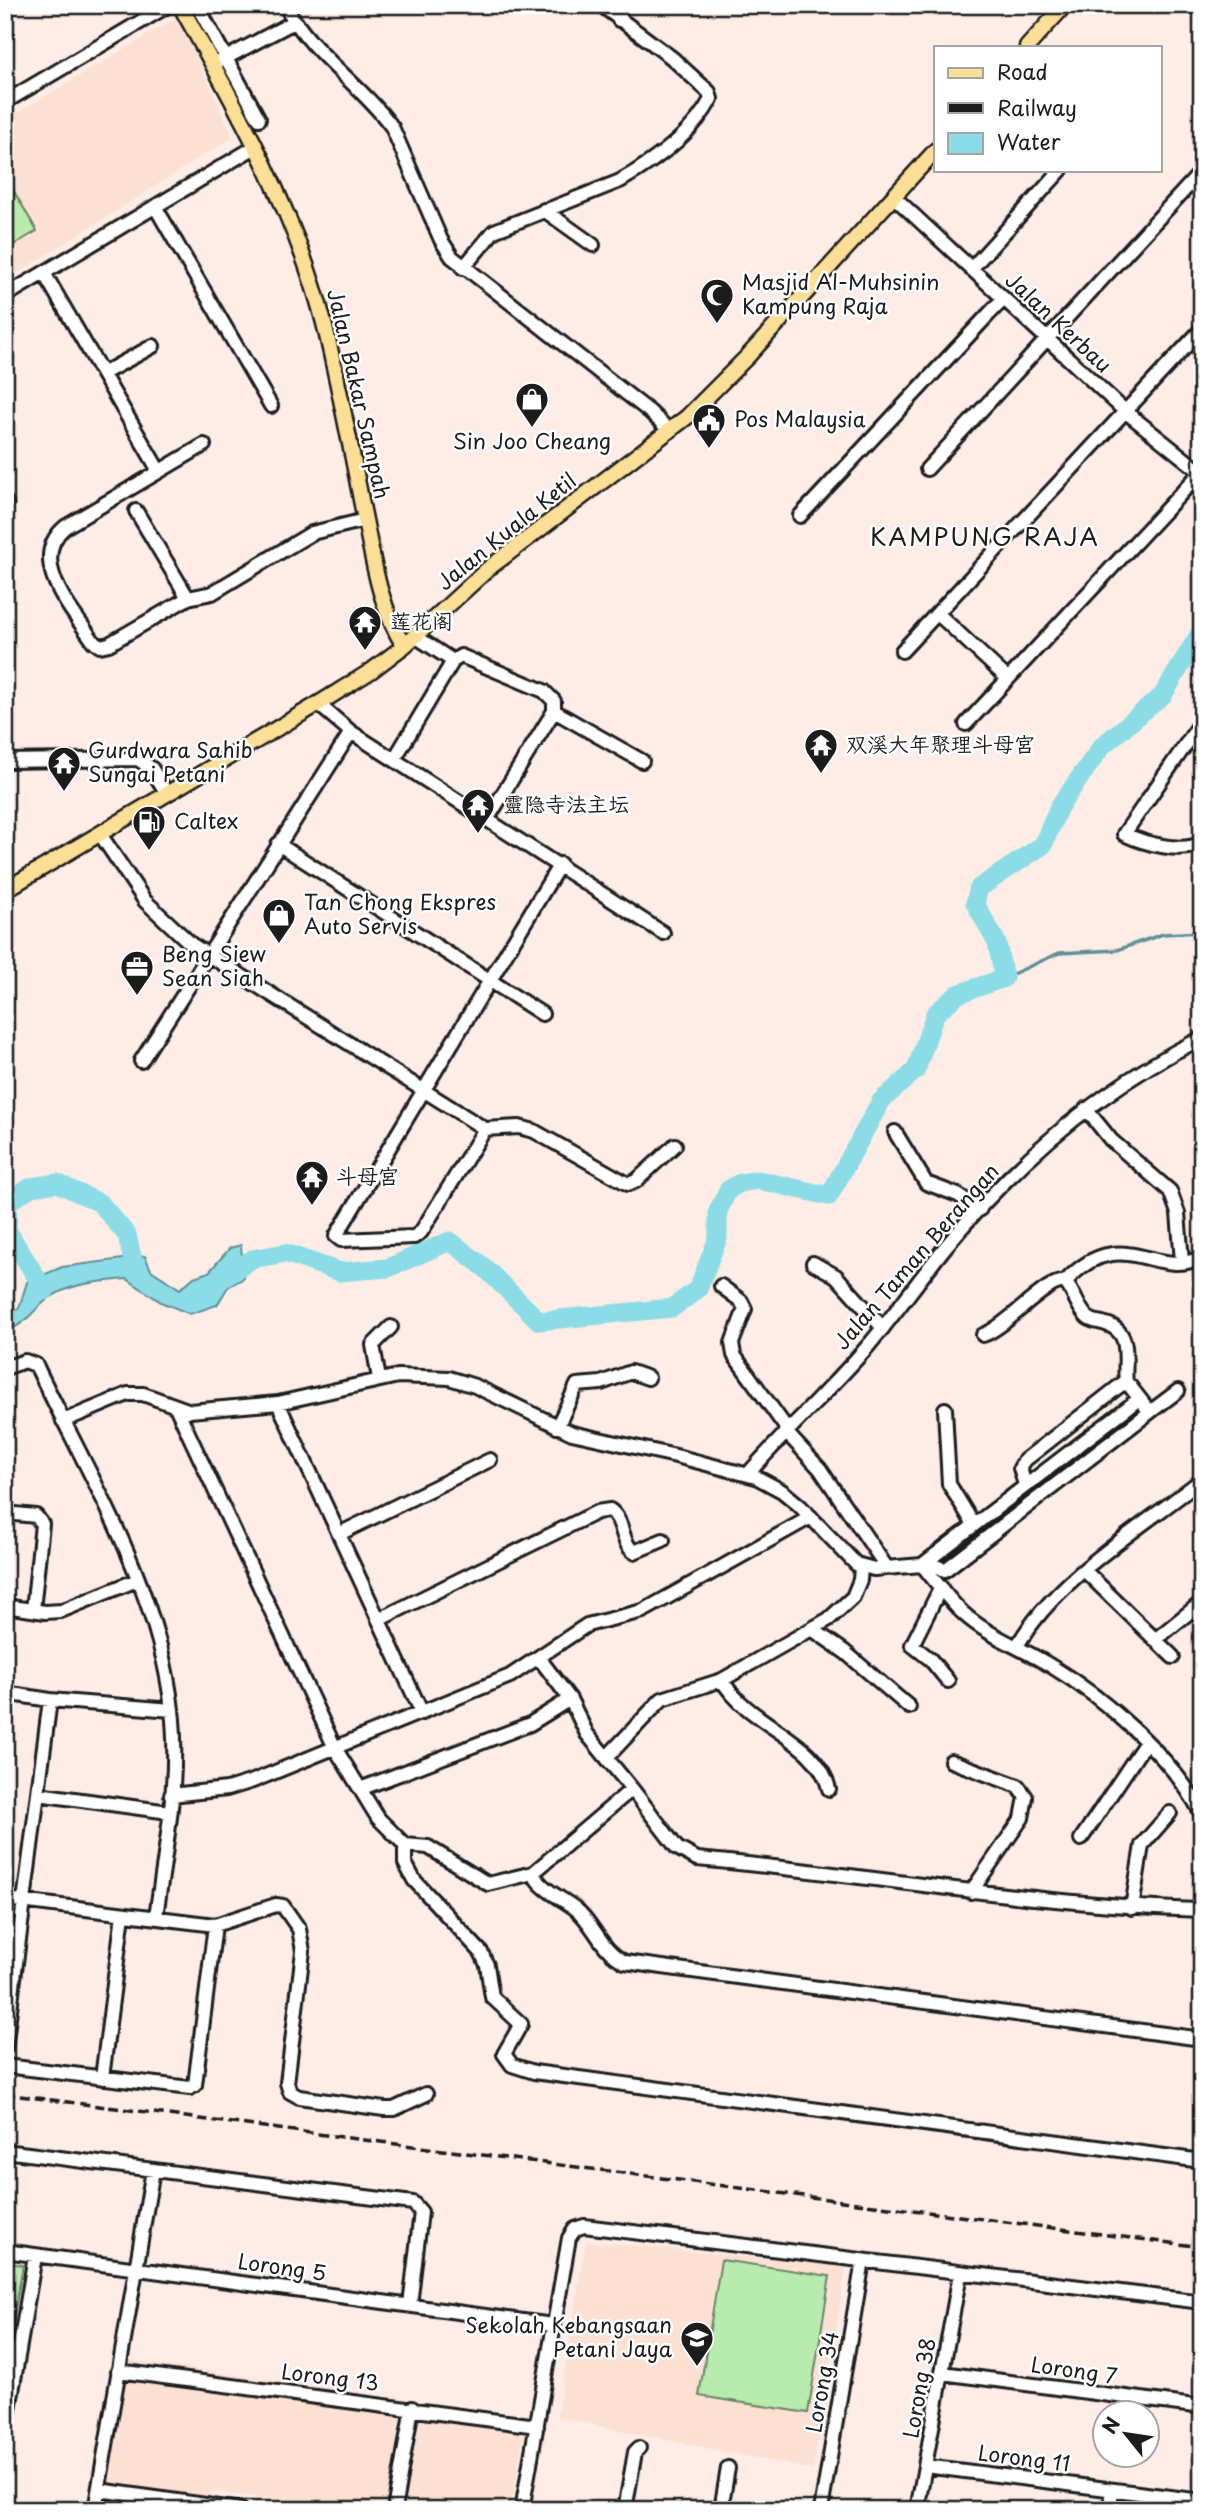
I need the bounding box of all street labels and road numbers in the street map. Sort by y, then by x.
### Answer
street label: Jalan Kerbau [999,264,1120,379]
street label: Jalan Bakar Sampah [320,285,400,502]
street label: Jalan Kuala Ketil [429,464,583,597]
street label: Jalan Taman Berangan [825,1156,1005,1356]
street label: Lorong 5 [236,2244,329,2288]
street label: Lorong 34 [796,2328,846,2435]
street label: Lorong 38 [893,2335,943,2440]
street label: Lorong 7 [1029,2347,1120,2391]
street label: Lorong 13 [280,2354,381,2398]
street label: Lorong 11 [976,2436,1072,2479]

